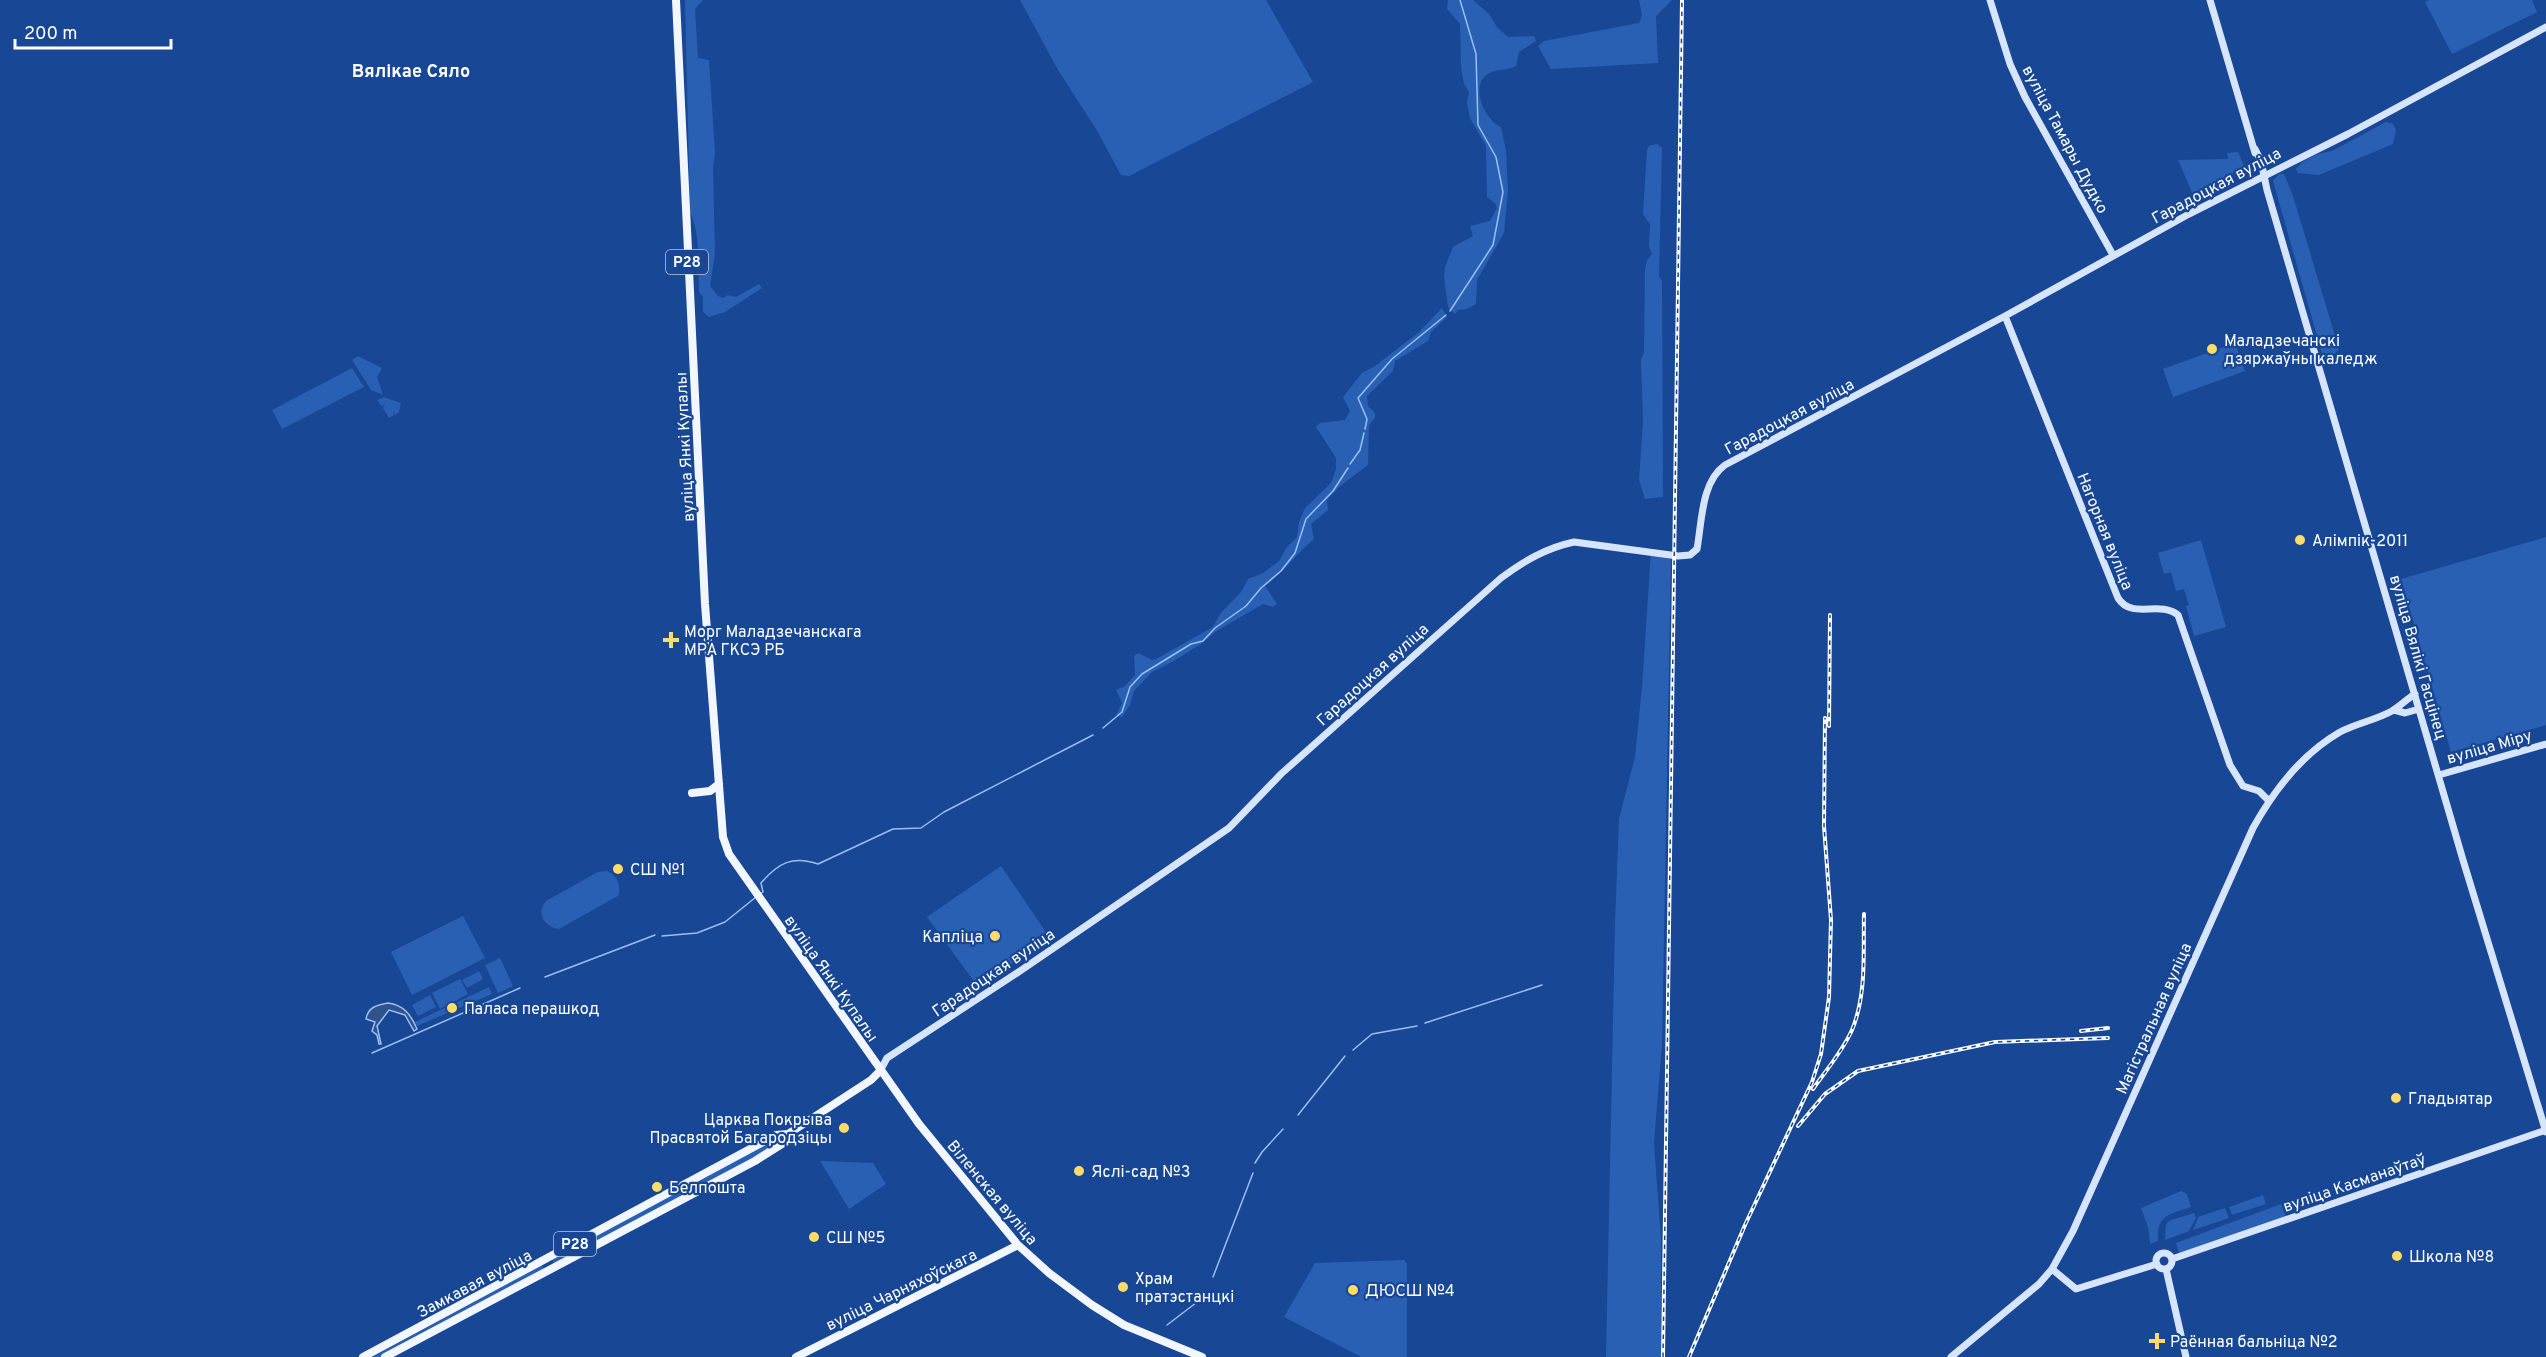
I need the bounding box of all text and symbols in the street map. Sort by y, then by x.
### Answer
scale bar [15,12,171,50]
text: 200 m [24,23,77,46]
district label: Вялікае Сяло [352,61,470,84]
street label: вуліца Тамары Дудко [2017,63,2112,217]
street label: Гарадоцкая вуліца [2149,144,2285,229]
road number: Р28 [666,250,708,274]
place label: Маладзечанскі дзяржаўны каледж [2224,332,2377,370]
marker: Маладзечанскі дзяржаўны каледж [2205,342,2219,356]
street label: вуліца Янкі Купалы [672,372,700,522]
street label: Гарадоцкая вуліца [1722,375,1858,460]
street label: Нагорная вуліца [2072,470,2137,593]
place label: Алімпік-2011 [2312,532,2408,552]
marker: Алімпік-2011 [2293,533,2307,547]
street label: вуліца Вялікі Гасцінец [2384,573,2450,742]
street label: Гарадоцкая вуліца [1313,620,1433,731]
place label: Морг Маладзечанскага МРА ГКСЭ РБ [684,623,861,661]
marker: Морг Маладзечанскага МРА ГКСЭ РБ [662,631,680,649]
street label: вуліца Міру [2445,726,2534,770]
place label: СШ №1 [630,861,685,881]
marker: СШ №1 [611,862,625,876]
street label: вуліца Янкі Купалы [779,912,882,1046]
street label: Гарадоцкая вуліца [929,925,1059,1022]
place label: Капліца [922,928,983,948]
marker: Капліца [988,929,1002,943]
street label: Магістральная вуліца [2112,940,2197,1098]
place label: Паласа перашкод [464,1000,599,1020]
marker: Паласа перашкод [445,1001,459,1015]
place label: Гладыятар [2408,1090,2493,1110]
marker: Гладыятар [2389,1091,2403,1105]
place label: Царква Покрыва Прасвятой Багародзіцы [650,1111,832,1149]
marker: Царква Покрыва Прасвятой Багародзіцы [837,1121,851,1135]
street label: Віленская вуліца [942,1137,1041,1250]
street label: вуліца Касманаўтаў [2281,1150,2429,1218]
place label: Яслі-сад №3 [1091,1163,1190,1183]
marker: Яслі-сад №3 [1072,1164,1086,1178]
place label: Белпошта [669,1179,745,1199]
marker: Белпошта [650,1180,664,1194]
place label: СШ №5 [826,1229,885,1249]
marker: СШ №5 [807,1230,821,1244]
road number: Р28 [554,1232,596,1256]
street label: Замкавая вуліца [414,1246,536,1323]
street label: вуліца Чарняхоўскага [823,1246,981,1336]
place label: Школа №8 [2409,1248,2494,1268]
marker: Школа №8 [2390,1249,2404,1263]
place label: Храм пратэстанцкі [1135,1270,1234,1308]
marker: Храм пратэстанцкі [1116,1280,1130,1294]
place label: ДЮСШ №4 [1365,1282,1455,1302]
marker: ДЮСШ №4 [1346,1283,1360,1297]
marker: Раённая бальніца №2 [2148,1332,2166,1350]
place label: Раённая бальніца №2 [2170,1333,2338,1353]

